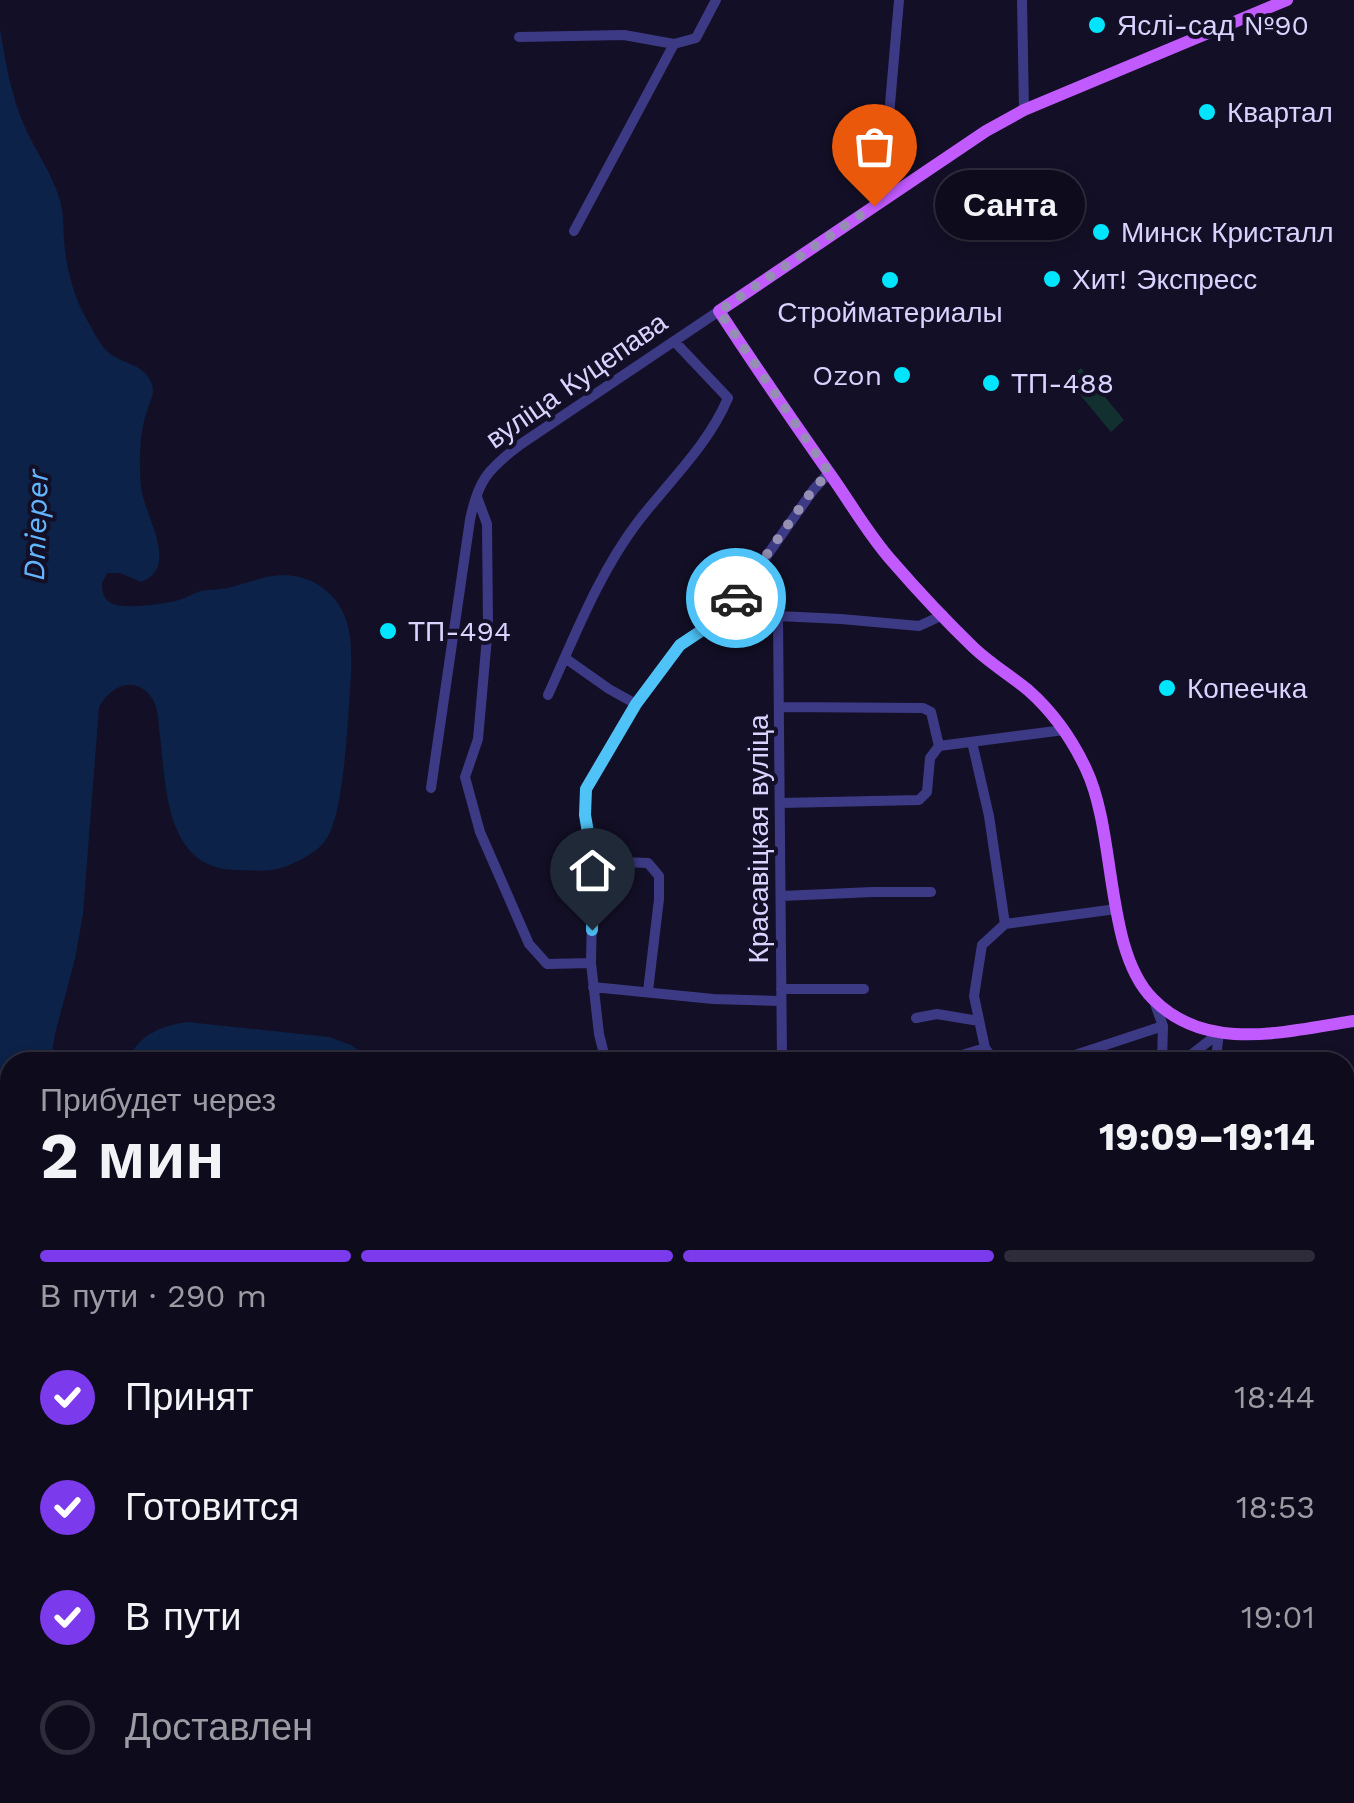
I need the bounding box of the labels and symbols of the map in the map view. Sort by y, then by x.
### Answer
place label: Яслі-сад №90 [1117,9,1309,42]
marker: Яслі-сад №90 [1086,14,1108,36]
place label: Квартал [1227,96,1333,129]
marker: Квартал [1196,101,1218,123]
pin [832,104,917,207]
callout: Санта [934,171,1084,241]
place label: Минск Кристалл [1121,216,1334,249]
marker: Минск Кристалл [1090,221,1112,243]
place label: Хит! Экспресс [1072,263,1257,296]
marker: Хит! Экспресс [1041,268,1063,290]
marker: Стройматериалы [879,269,901,291]
place label: Стройматериалы [777,296,1003,329]
street label: вуліца Куцепава [479,305,674,455]
place label: Ozon [812,359,882,392]
marker: Ozon [891,364,913,386]
place label: ТП-488 [1011,367,1114,400]
marker: ТП-488 [980,372,1002,394]
water label: Dnieper [16,467,55,581]
courier [686,548,786,648]
place label: ТП-494 [408,615,511,648]
marker: ТП-494 [377,620,399,642]
place label: Копеечка [1187,672,1308,705]
marker: Копеечка [1156,677,1178,699]
street label: Красавіцкая вуліца [742,714,775,964]
pin [550,828,635,931]

